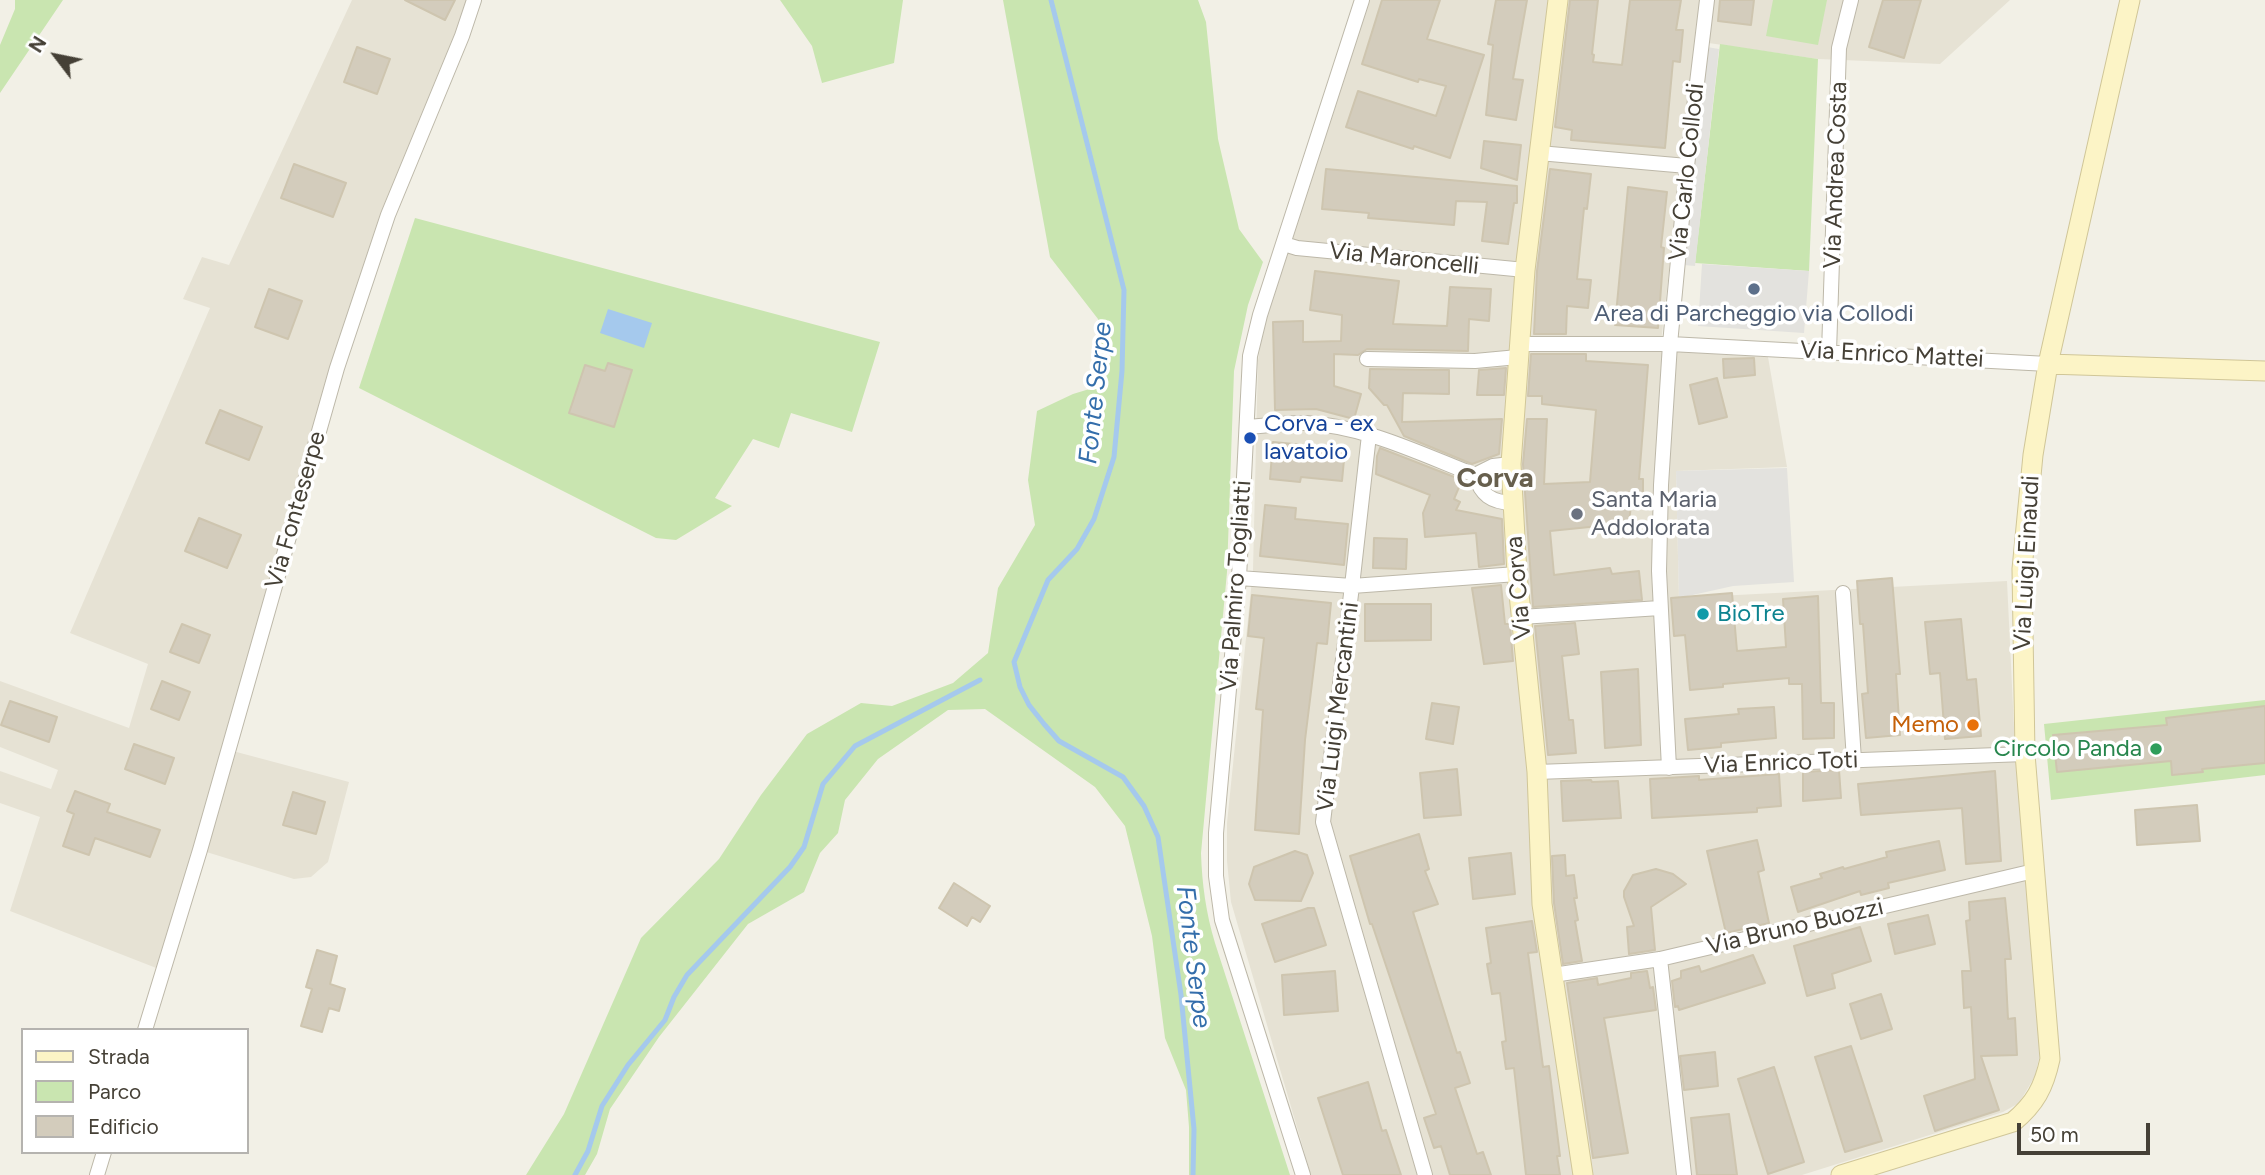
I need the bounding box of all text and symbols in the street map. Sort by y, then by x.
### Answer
north arrow [21,21,91,91]
text: N [24,32,51,57]
street label: Via Andrea Costa [1818,81,1854,269]
street label: Via Carlo Collodi [1663,82,1711,262]
street label: Via Maroncelli [1328,237,1480,281]
marker: Area di Parcheggio via Collodi [1746,281,1762,297]
place label: Area di Parcheggio via Collodi [1594,300,1914,328]
water label: Fonte Serpe [1073,320,1119,466]
street label: Via Enrico Mattei [1799,336,1985,374]
place label: Corva - ex lavatoio [1264,410,1374,466]
street label: Via Fonteserpe [260,428,332,592]
marker: Corva - ex lavatoio [1242,430,1258,446]
district label: Corva [1456,462,1534,496]
street label: Via Luigi Einaudi [2008,474,2046,652]
street label: Via Palmiro Togliatti [1214,479,1258,693]
place label: Santa Maria Addolorata [1591,486,1717,542]
marker: Santa Maria Addolorata [1569,506,1585,522]
street label: Via Corva [1500,535,1538,641]
street label: Via Luigi Mercantini [1311,600,1365,814]
place label: BioTre [1717,600,1784,628]
marker: BioTre [1695,606,1711,622]
place label: Memo [1891,711,1959,739]
marker: Memo [1965,717,1981,733]
place label: Circolo Panda [1993,735,2142,763]
marker: Circolo Panda [2148,741,2164,757]
street label: Via Enrico Toti [1703,746,1859,780]
water label: Fonte Serpe [1169,884,1217,1030]
street label: Via Bruno Buozzi [1704,893,1886,961]
legend [21,1028,248,1154]
text: Strada [88,1044,150,1069]
text: Parco [88,1079,141,1104]
scale bar [2020,1108,2153,1152]
text: Edificio [88,1114,159,1139]
text: 50 m [2030,1122,2079,1147]

